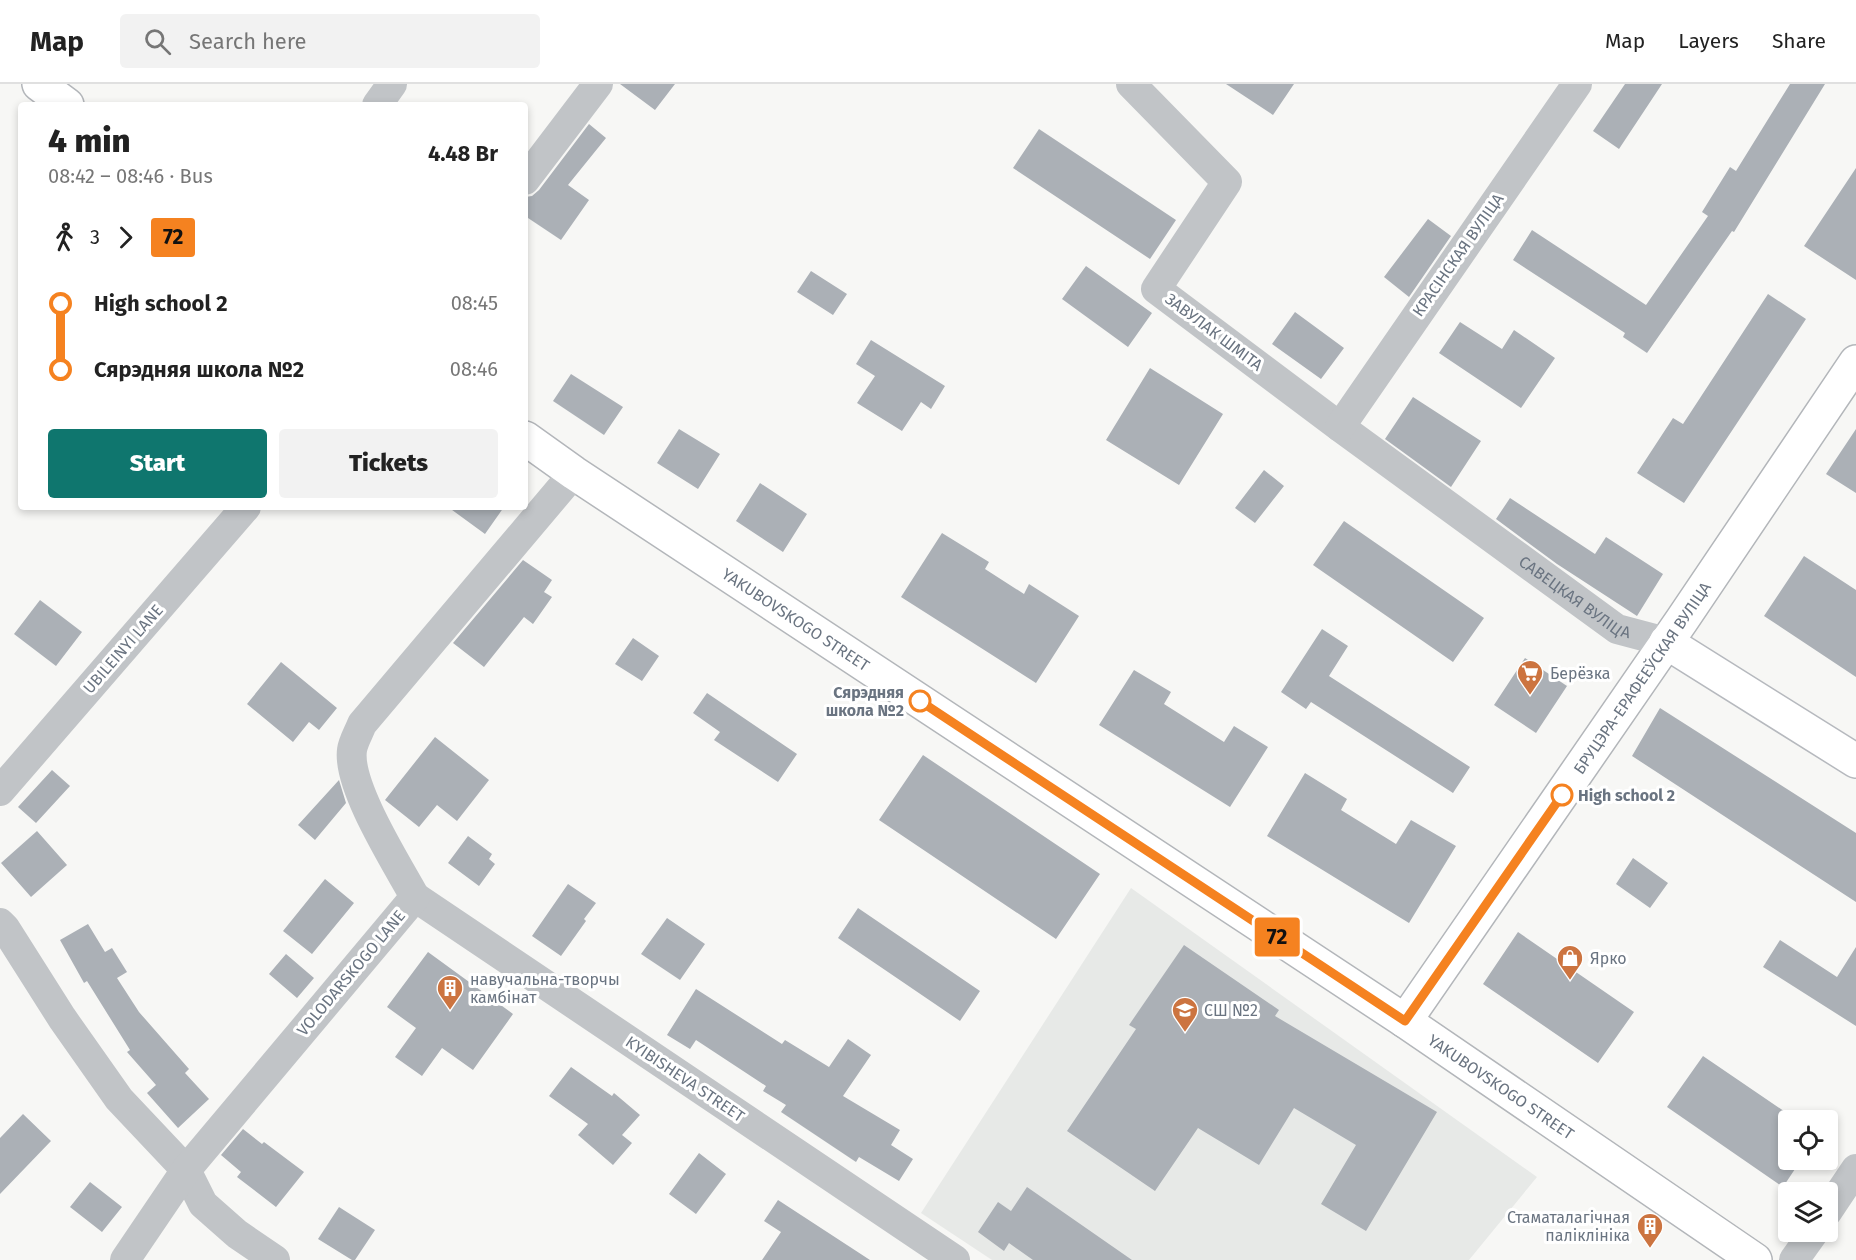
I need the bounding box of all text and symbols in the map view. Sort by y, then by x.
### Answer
search box [120,14,540,68]
text: Map [30,25,84,58]
icon: search [141,25,174,58]
text: Search here [189,28,307,55]
text: Map [1605,28,1645,54]
text: Layers [1678,28,1739,54]
text: Share [1772,28,1826,54]
text: 4 min [48,121,131,161]
text: 4.48 Br [428,140,498,167]
text: 08:42 – 08:46 · Bus [48,164,213,188]
street label: КРАСІНСКАЯ ВУЛІЦА [1408,189,1508,320]
icon: walk [48,221,81,254]
icon: forward [109,221,142,254]
text: 72 [163,224,183,250]
text: 3 [90,225,100,249]
street label: ЗАВУЛАК ШМІТА [1162,289,1267,375]
text: High school 2 [94,290,228,317]
text: 08:45 [451,291,498,315]
text: Сярэдняя школа №2 [94,356,304,383]
text: 08:46 [450,357,498,381]
button: Start [48,429,267,498]
button: Tickets [279,429,498,498]
street label: САВЕЦКАЯ ВУЛІЦА [1516,551,1634,642]
street label: YAKUBOVSKOGO STREET [719,564,874,675]
street label: БРУЦЭРА-ЕРАФЕЕЎСКАЯ ВУЛІЦА [1569,577,1715,777]
street label: UBILEINYI LANE [79,601,167,697]
supermarket icon: Берёзка [1515,658,1545,696]
place label: Берёзка [1550,664,1611,683]
place label: Сярэдняя школа №2 [826,683,904,720]
marker: Сярэдняя школа №2 [909,690,931,712]
marker: High school 2 [1551,784,1573,806]
place label: High school 2 [1578,786,1675,805]
street label: VOLODARSKOGO LANE [293,906,409,1040]
line badge: 72 [1250,918,1304,956]
text: 72 [1267,924,1287,950]
shop icon: Ярко [1555,943,1585,981]
place label: Ярко [1590,949,1627,968]
place label: навучальна-творчы камбінат [470,970,620,1007]
building icon: навучальна-творчы камбінат [435,973,465,1011]
school or university icon: СШ №2 [1170,995,1200,1033]
place label: СШ №2 [1204,1001,1258,1020]
street label: YAKUBOVSKOGO STREET [1424,1030,1578,1144]
street label: KYIBISHEVA STREET [622,1032,749,1126]
map controls [1778,1110,1838,1242]
button: locate [1778,1110,1838,1170]
button: layers [1778,1182,1838,1242]
place label: Стаматалагічная паліклініка [1507,1208,1630,1245]
building icon: Стаматалагічная паліклініка [1635,1211,1665,1249]

